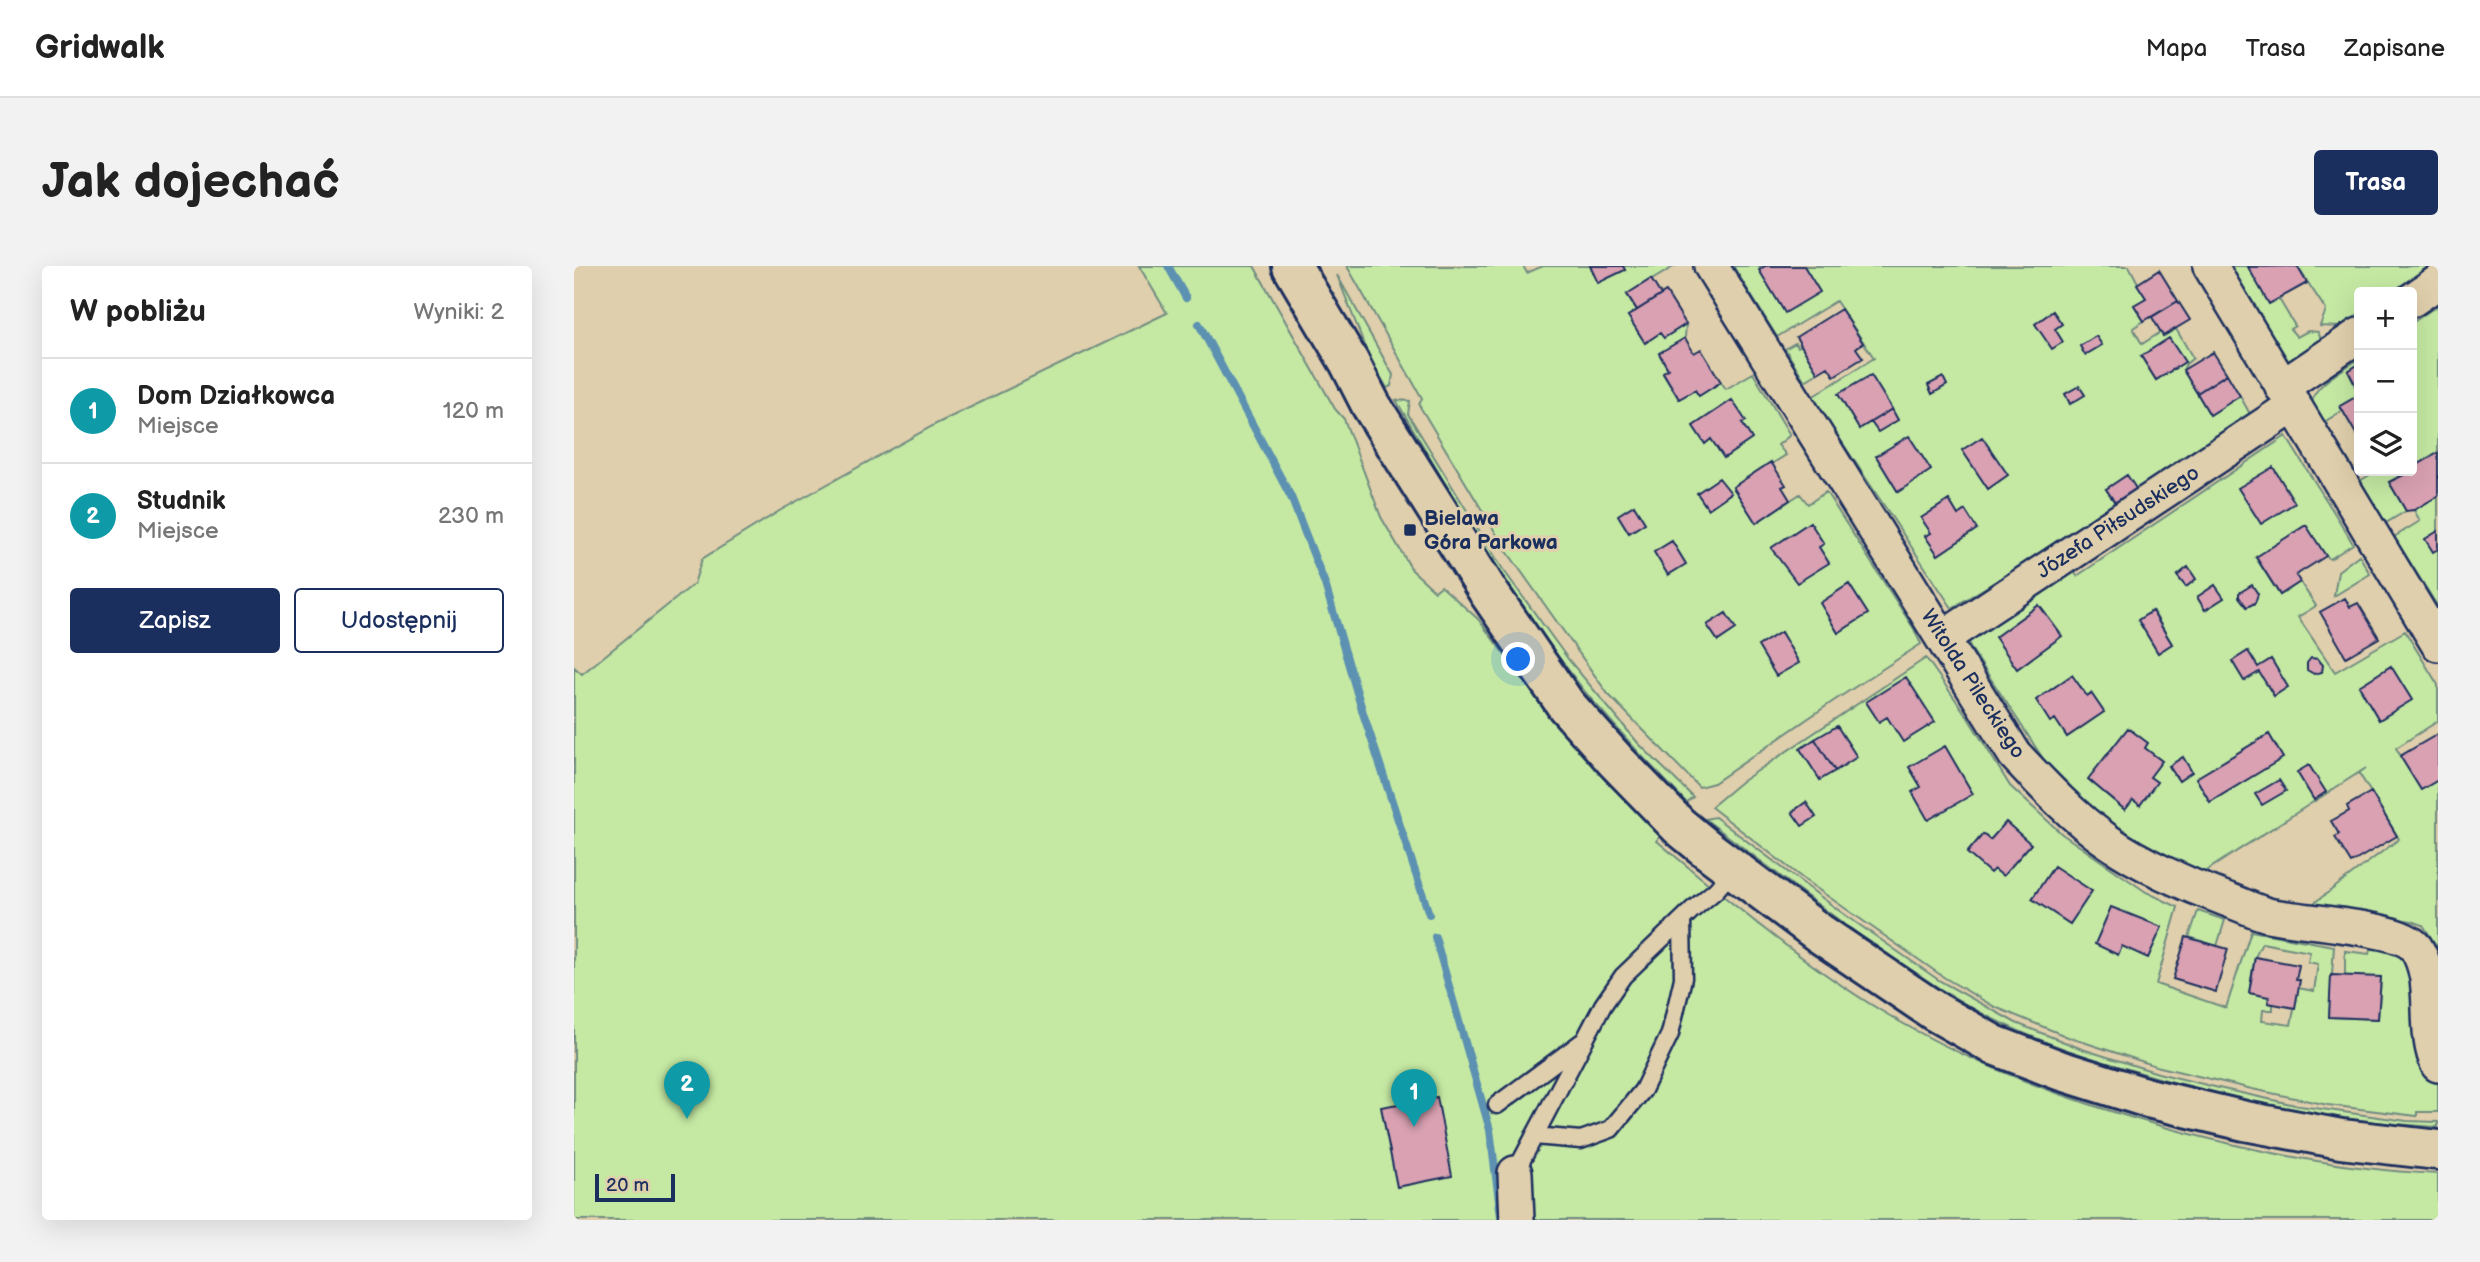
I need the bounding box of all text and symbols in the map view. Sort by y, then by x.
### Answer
text: Gridwalk [35,28,165,68]
text: Mapa [2146,34,2207,63]
text: Trasa [2245,34,2306,63]
text: Zapisane [2344,34,2445,63]
button: Trasa [2314,150,2438,215]
text: Jak dojechać [42,153,340,212]
map controls [2354,287,2417,476]
button: + [2354,287,2417,350]
text: W pobliżu [70,294,206,330]
text: Wyniki: 2 [413,298,504,326]
button: − [2354,350,2417,413]
text: Dom Działkowca [137,381,335,412]
text: 1 [88,397,98,425]
text: 120 m [443,397,504,425]
text: Miejsce [137,412,219,440]
button: layers [2354,413,2417,476]
street label: Józefa Piłsudskiego [2032,460,2204,584]
text: Studnik [137,486,226,517]
text: 2 [86,502,100,530]
text: 230 m [438,502,504,530]
place label: Bielawa Góra Parkowa [1424,506,1558,555]
text: Miejsce [137,517,219,545]
marker: Bielawa Góra Parkowa [1402,522,1418,538]
button: Zapisz [70,588,280,653]
button: Udostępnij [294,588,504,653]
street label: Witolda Pileckiego [1915,605,2031,763]
your location [1501,642,1535,676]
pin: 2 [664,1061,710,1119]
pin: 1 [1391,1069,1437,1127]
scale bar [595,1171,676,1203]
text: 20 m [606,1174,649,1197]

